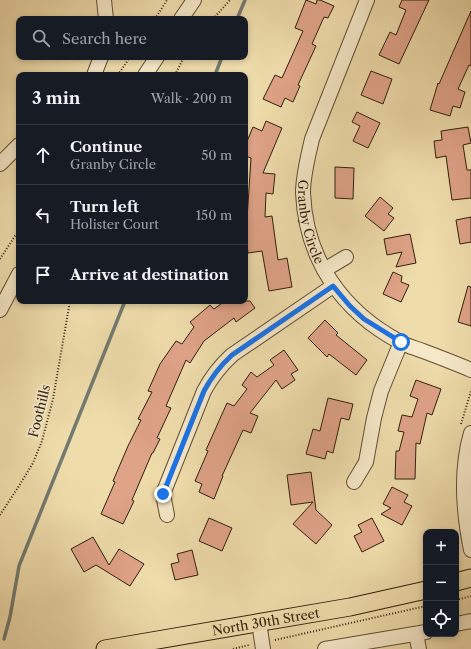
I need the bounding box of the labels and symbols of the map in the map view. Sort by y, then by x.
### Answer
street label: Granby Circle [295,179,328,266]
route start [392,333,410,351]
street label: Foothills [25,383,53,439]
route end [154,485,172,503]
street label: North 30th Street [211,604,321,639]

